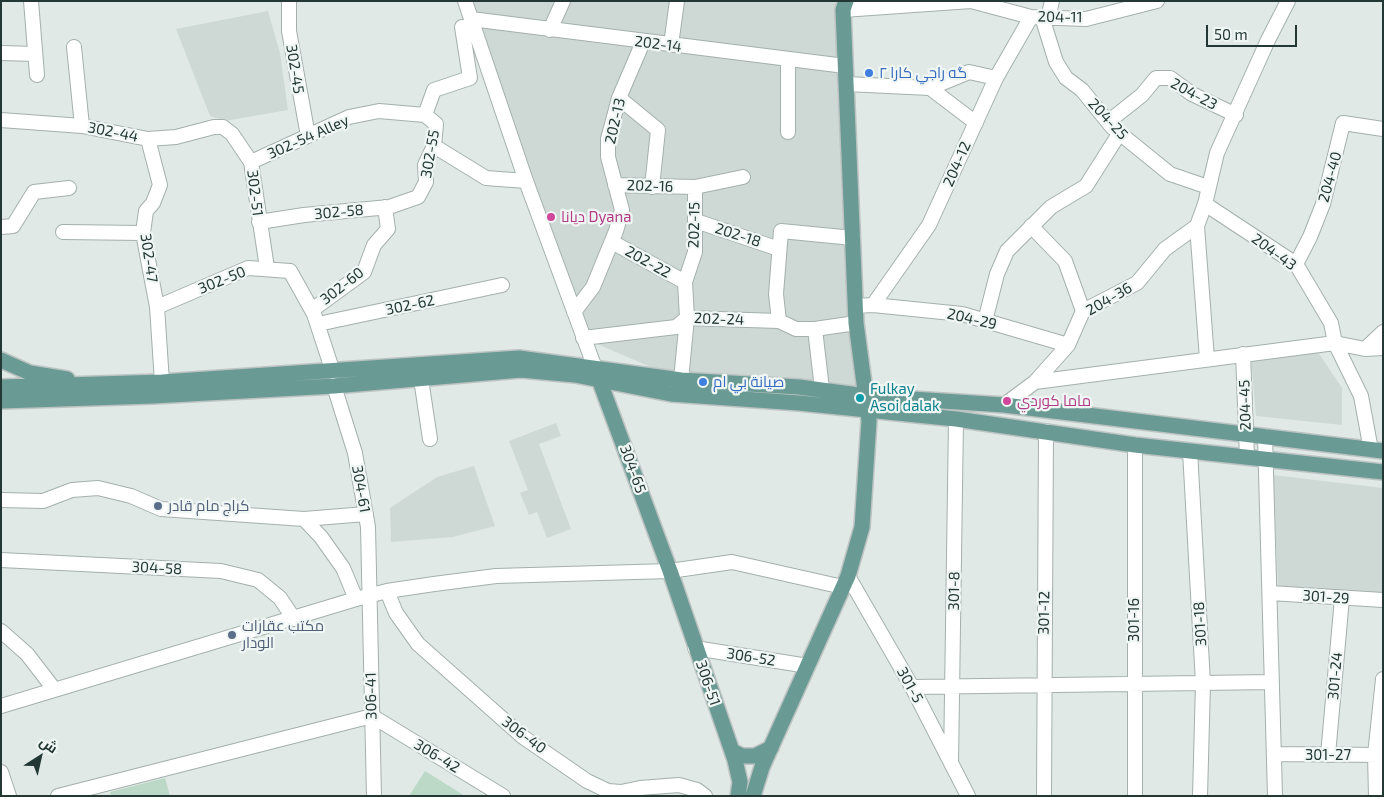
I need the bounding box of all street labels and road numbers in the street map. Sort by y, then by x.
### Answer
street label: 204-11 [1037,8,1083,26]
street label: 202-14 [633,32,683,56]
street label: 302-45 [282,43,308,95]
street label: 204-23 [1168,74,1220,114]
street label: 204-25 [1084,95,1132,143]
street label: 202-13 [601,96,629,146]
street label: 302-54 Alley [264,111,352,163]
street label: 302-44 [86,118,140,146]
street label: 302-55 [417,128,443,180]
street label: 204-12 [939,139,975,189]
street label: 204-40 [1315,150,1345,204]
street label: 302-51 [243,169,267,217]
street label: 202-16 [626,176,674,196]
street label: 302-58 [313,201,365,223]
street label: 202-15 [685,202,703,248]
street label: 202-18 [713,219,763,251]
street label: 204-43 [1248,230,1300,274]
street label: 302-47 [137,232,161,284]
street label: 202-22 [622,242,674,282]
street label: 302-50 [196,262,248,298]
street label: 302-60 [317,263,367,309]
street label: 204-36 [1083,279,1135,319]
street label: 302-62 [384,291,436,319]
street label: 204-29 [945,305,999,333]
street label: 202-24 [694,309,744,329]
street label: 204-45 [1235,379,1255,431]
street label: 304-65 [616,442,650,496]
street label: 304-61 [348,464,374,514]
street label: 304-58 [131,558,183,578]
street label: 301-8 [945,571,963,611]
street label: 301-29 [1302,586,1350,608]
street label: 301-12 [1035,591,1053,635]
street label: 301-16 [1125,598,1143,642]
street label: 301-18 [1190,601,1210,647]
street label: 306-52 [725,644,777,670]
street label: 301-24 [1324,651,1346,701]
street label: 306-51 [692,658,724,708]
street label: 301-5 [893,664,927,706]
street label: 306-41 [362,672,380,720]
street label: 306-40 [498,712,550,758]
street label: 306-42 [411,735,463,777]
street label: 301-27 [1305,746,1351,764]

